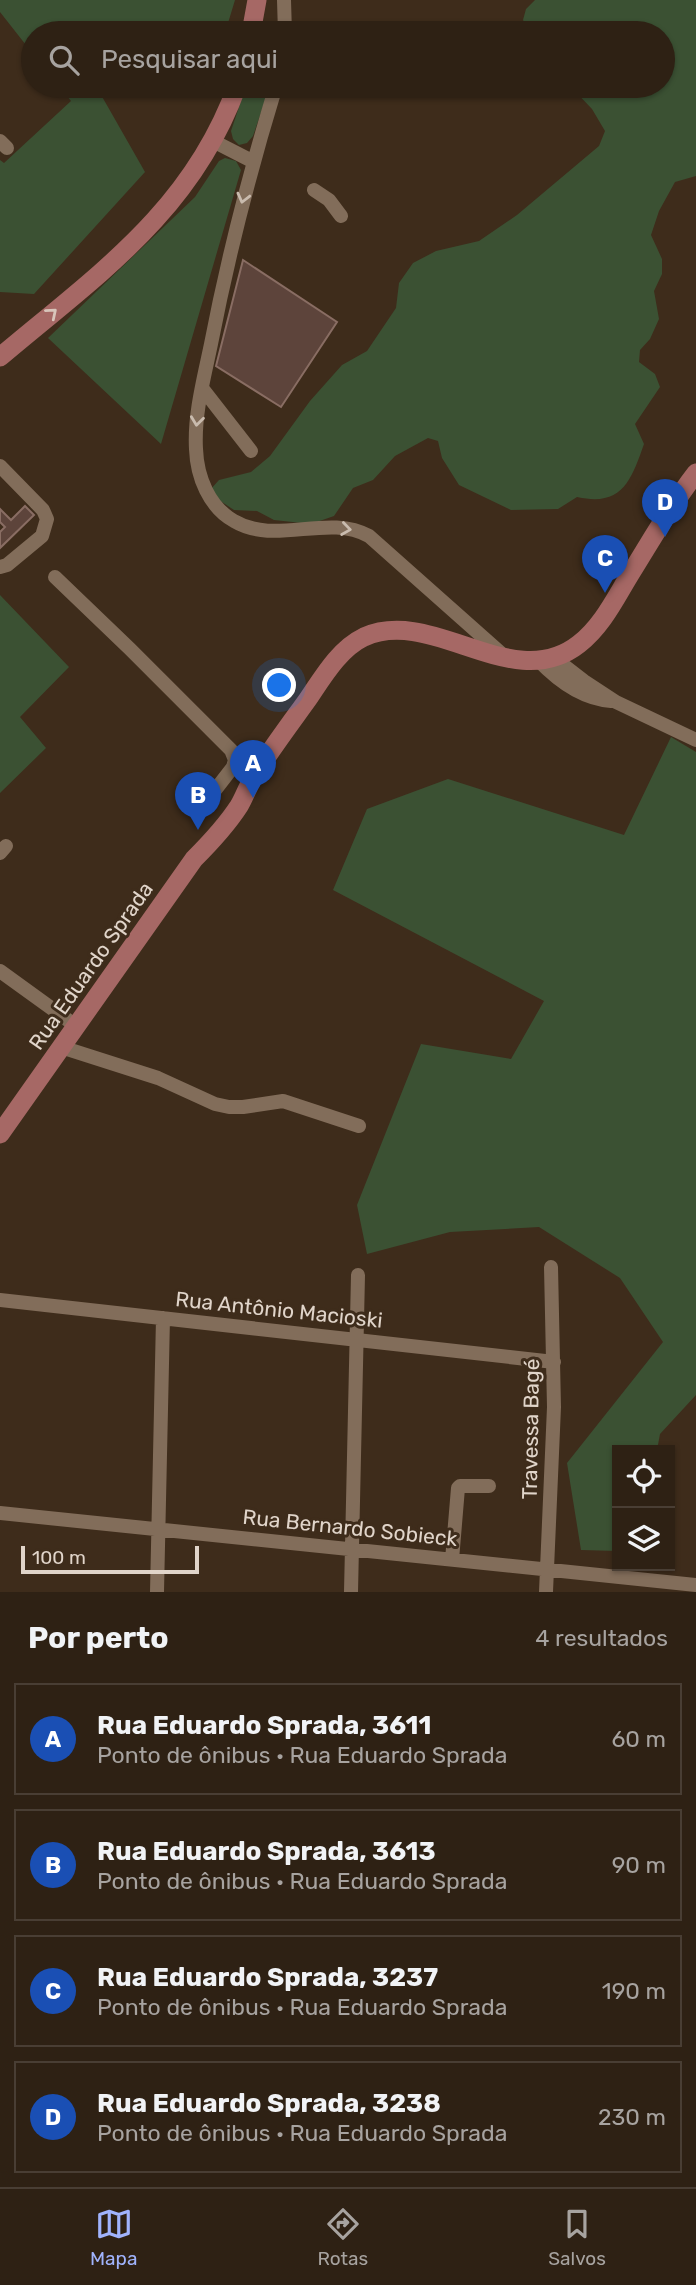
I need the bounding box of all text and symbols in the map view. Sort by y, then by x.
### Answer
search box [21,21,675,98]
icon: search [45,41,83,79]
text: Pesquisar aqui [101,44,278,75]
one-way arrow [237,192,251,204]
one-way arrow [44,309,57,321]
one-way arrow [190,415,205,427]
pin: D [642,479,688,537]
one-way arrow [340,522,352,537]
pin: C [582,535,628,593]
your location [262,668,296,702]
pin: A [230,740,276,798]
pin: B [175,772,221,830]
street label: Rua Eduardo Sprada [23,877,158,1054]
street label: Rua Antônio Macioski [174,1286,384,1333]
street label: Travessa Bagé [517,1358,544,1500]
map controls [612,1445,675,1571]
button: locate [612,1445,675,1508]
street label: Rua Bernardo Sobieck [242,1504,459,1551]
button: layers [612,1508,675,1571]
scale bar [21,1543,200,1575]
text: 100 m [32,1546,86,1569]
text: Por perto [28,1620,169,1656]
text: 4 resultados [535,1624,668,1652]
text: Rua Eduardo Sprada, 3611 [97,1710,431,1741]
text: A [45,1725,61,1753]
text: 60 m [611,1725,666,1753]
text: Ponto de ônibus · Rua Eduardo Sprada [97,1741,507,1769]
text: Rua Eduardo Sprada, 3613 [97,1836,436,1867]
text: B [45,1851,61,1879]
text: 90 m [612,1851,666,1879]
text: Ponto de ônibus · Rua Eduardo Sprada [97,1867,507,1895]
text: Rua Eduardo Sprada, 3237 [97,1962,438,1993]
text: C [45,1977,61,2005]
text: 190 m [602,1977,666,2005]
text: Ponto de ônibus · Rua Eduardo Sprada [97,1993,507,2021]
text: Rua Eduardo Sprada, 3238 [97,2088,441,2119]
text: D [45,2103,61,2131]
text: 230 m [598,2103,666,2131]
text: Ponto de ônibus · Rua Eduardo Sprada [97,2119,507,2147]
tab: Mapa [90,2205,137,2270]
tab: Rotas [317,2205,368,2270]
tab: Salvos [548,2205,606,2270]

